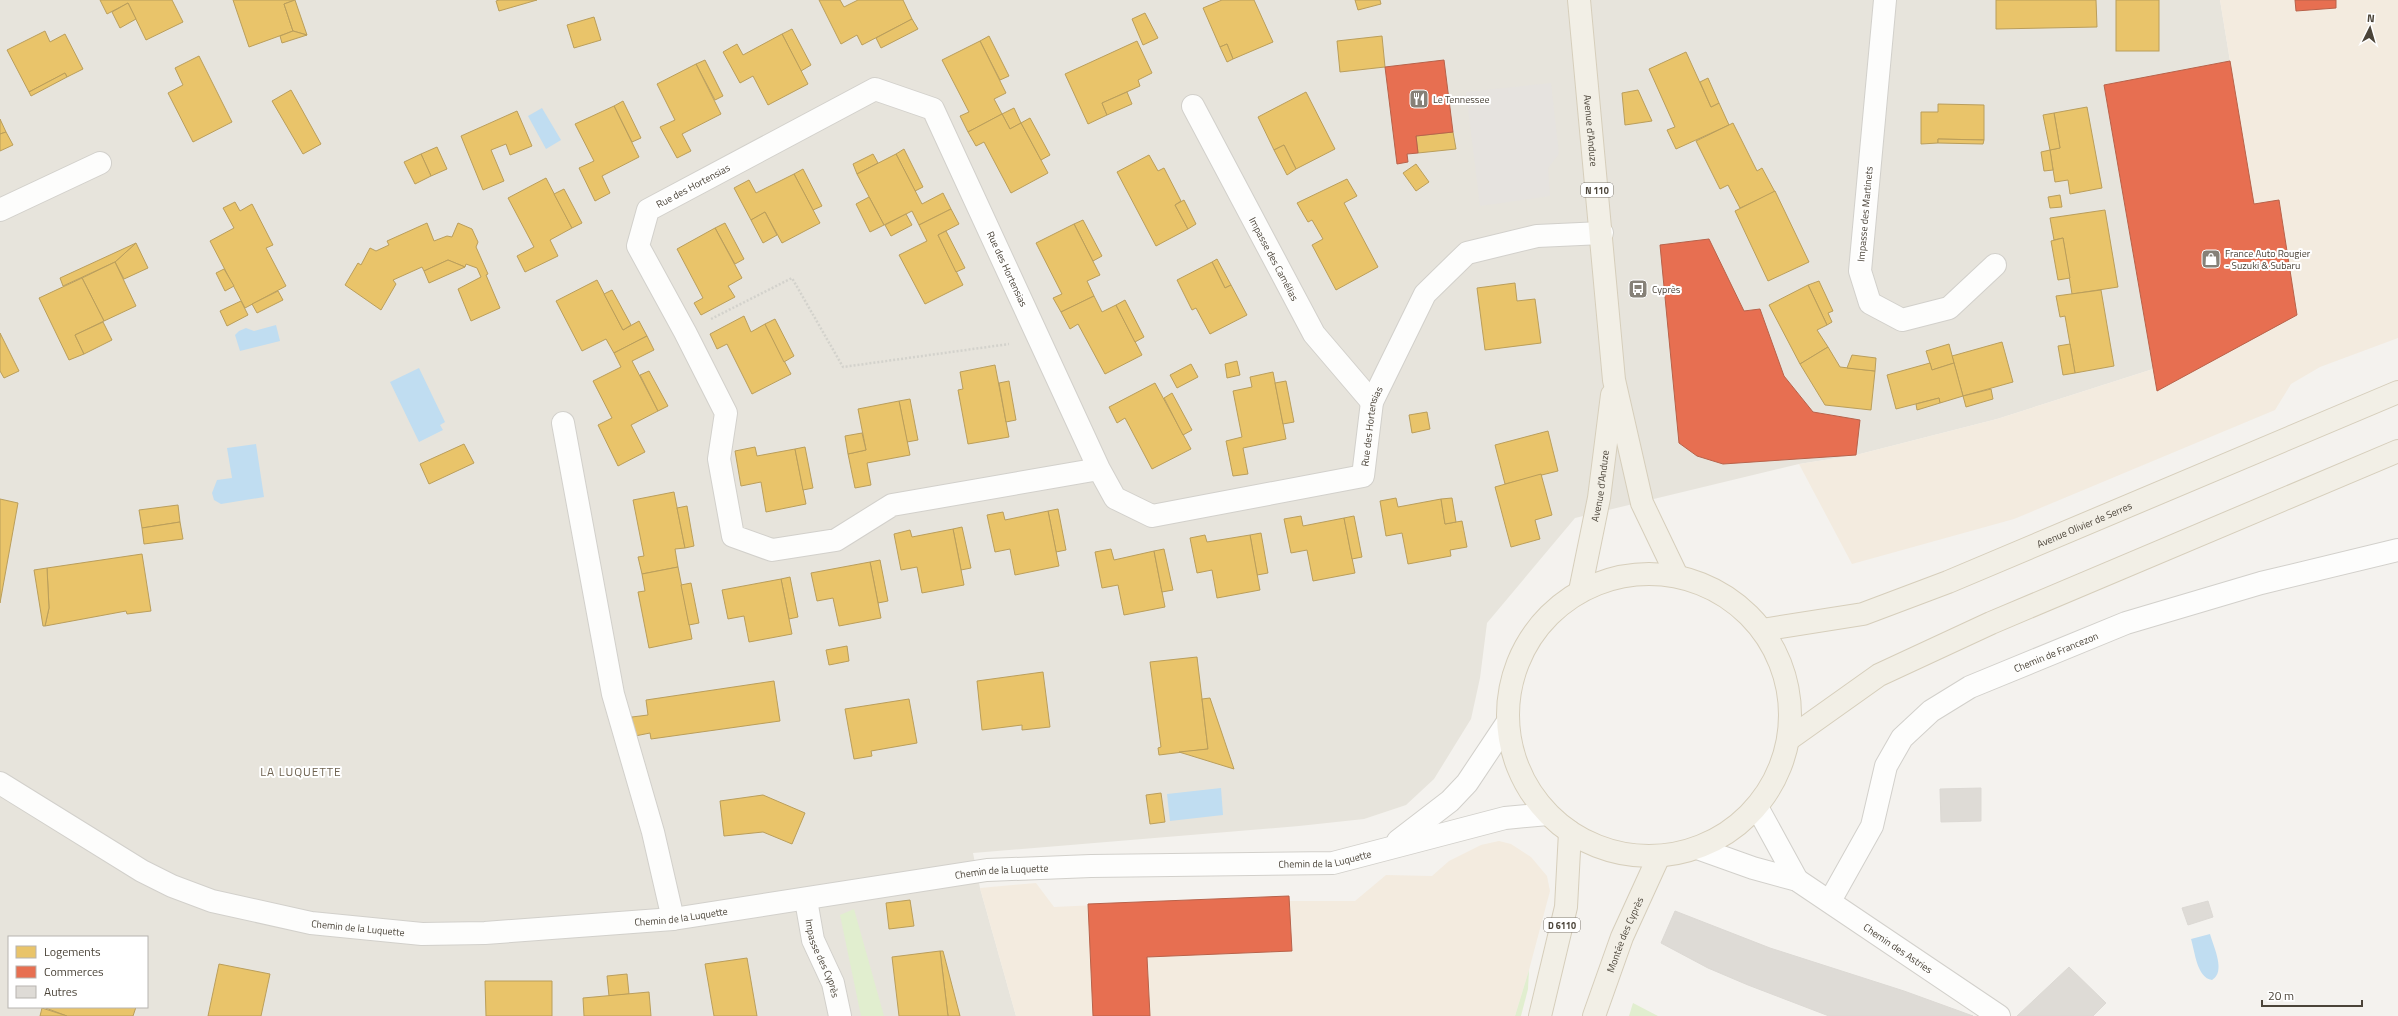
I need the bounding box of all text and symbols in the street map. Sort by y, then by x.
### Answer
north arrow [2350,8,2390,48]
text: N [2366,10,2375,26]
restaurant icon: Le Tennessee [1408,88,1430,110]
place label: Le Tennessee [1433,92,1490,107]
street label: Avenue d'Anduze [1580,94,1602,167]
street label: Rue des Hortensias [653,160,733,212]
street label: Impasse des Martinets [1853,165,1877,262]
road number: N 110 [1581,183,1613,197]
street label: Impasse des Camélias [1246,214,1303,304]
street label: Rue des Hortensias [983,229,1031,310]
place label: France Auto Rougier - Suzuki & Subaru [2225,246,2311,273]
shop icon: France Auto Rougier - Suzuki & Subaru [2200,248,2222,270]
bus stop icon: Cyprès [1627,278,1649,300]
place label: Cyprès [1652,282,1681,297]
street label: Rue des Hortensias [1357,383,1386,467]
street label: Avenue d'Anduze [1587,449,1612,523]
street label: Avenue Olivier de Serres [2034,498,2134,551]
street label: Chemin de Francezon [2011,628,2100,676]
district label: LA LUQUETTE [260,762,342,781]
street label: Chemin de la Luquette [1278,846,1373,871]
street label: Chemin de la Luquette [954,860,1049,882]
street label: Montée des Cyprès [1603,894,1647,974]
street label: Chemin de la Luquette [634,903,729,929]
street label: Chemin de la Luquette [311,916,406,940]
street label: Impasse des Cyprès [802,918,843,999]
road number: D 6110 [1544,918,1580,932]
street label: Chemin des Astries [1860,919,1936,977]
legend [8,936,148,1008]
text: Logements [44,942,101,961]
text: Commerces [44,962,104,981]
text: Autres [44,982,78,1001]
scale bar [2262,982,2362,1008]
text: 20 m [2268,986,2294,1005]

